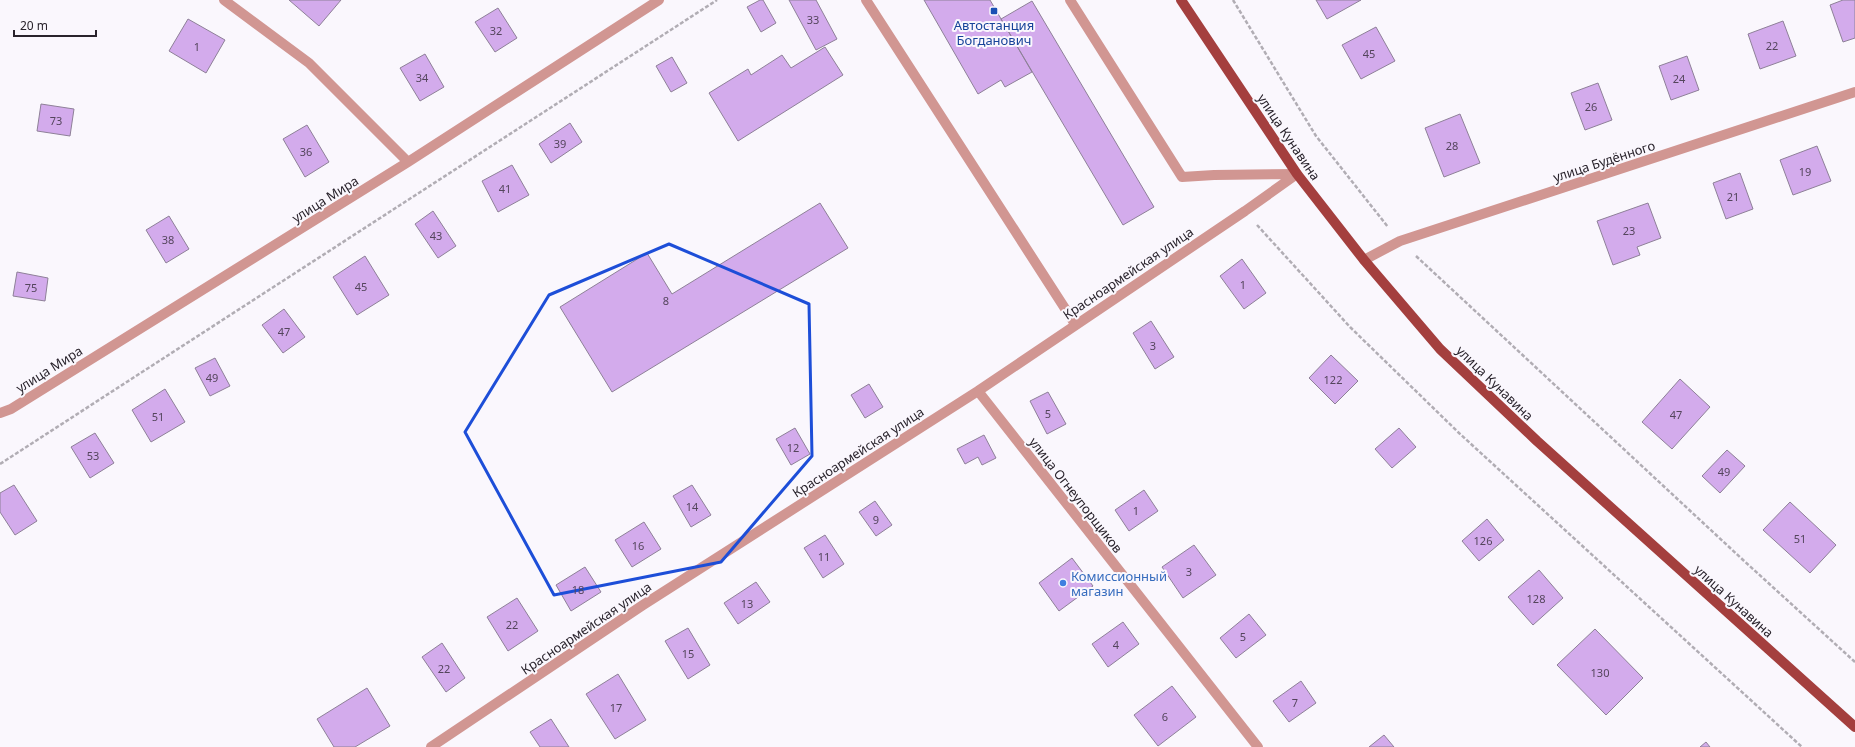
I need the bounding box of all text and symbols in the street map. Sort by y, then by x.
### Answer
marker: Автостанция Богданович [989,6,999,16]
scale bar [14,12,96,38]
house number: 33 [807,12,819,27]
place label: Автостанция Богданович [954,16,1034,49]
text: 20 m [20,17,48,34]
house number: 32 [490,23,502,38]
house number: 22 [1766,38,1778,53]
house number: 1 [194,39,200,54]
house number: 45 [1363,46,1375,61]
house number: 34 [416,70,429,85]
house number: 24 [1673,71,1686,86]
street label: улица Кунавина [1253,90,1325,184]
house number: 26 [1585,99,1597,114]
house number: 73 [50,113,62,128]
house number: 39 [554,136,566,151]
street label: улица Будённого [1551,136,1657,186]
house number: 28 [1446,138,1458,153]
house number: 36 [300,144,312,159]
house number: 19 [1799,164,1811,179]
street label: улица Мира [288,171,362,227]
house number: 41 [499,181,511,196]
house number: 21 [1727,189,1739,204]
street label: Красноармейская улица [1059,223,1197,323]
house number: 23 [1623,223,1635,238]
house number: 43 [430,228,442,243]
house number: 38 [162,232,174,247]
house number: 1 [1240,277,1246,292]
house number: 45 [355,279,367,294]
house number: 75 [25,280,37,295]
house number: 8 [663,293,669,308]
house number: 47 [278,324,290,339]
house number: 3 [1150,338,1156,353]
street label: улица Мира [12,341,86,397]
street label: улица Кунавина [1453,342,1537,424]
house number: 49 [206,370,218,385]
house number: 122 [1324,372,1342,387]
street label: Красноармейская улица [789,403,927,501]
house number: 5 [1045,406,1051,421]
house number: 47 [1670,407,1682,422]
house number: 51 [152,409,164,424]
street label: улица Огнеупорщиков [1025,433,1127,557]
house number: 12 [787,440,799,455]
house number: 53 [87,448,99,463]
house number: 49 [1718,464,1730,479]
house number: 14 [686,499,699,514]
house number: 1 [1133,503,1139,518]
house number: 9 [873,512,879,527]
house number: 51 [1794,531,1806,546]
house number: 126 [1474,533,1492,548]
house number: 16 [632,538,644,553]
house number: 11 [818,549,830,564]
street label: улица Кунавина [1691,561,1777,641]
house number: 3 [1186,564,1192,579]
place label: Комиссионный магазин [1071,567,1167,600]
street label: Красноармейская улица [517,578,655,678]
marker: Комиссионный магазин [1058,578,1068,588]
house number: 18 [572,582,584,597]
house number: 128 [1527,591,1545,606]
house number: 13 [741,596,753,611]
house number: 22 [506,617,518,632]
house number: 5 [1240,629,1246,644]
house number: 4 [1113,637,1120,652]
house number: 15 [682,646,694,661]
house number: 22 [438,661,450,676]
house number: 130 [1591,665,1609,680]
house number: 7 [1292,695,1298,710]
house number: 17 [610,700,622,715]
house number: 6 [1162,709,1168,724]

